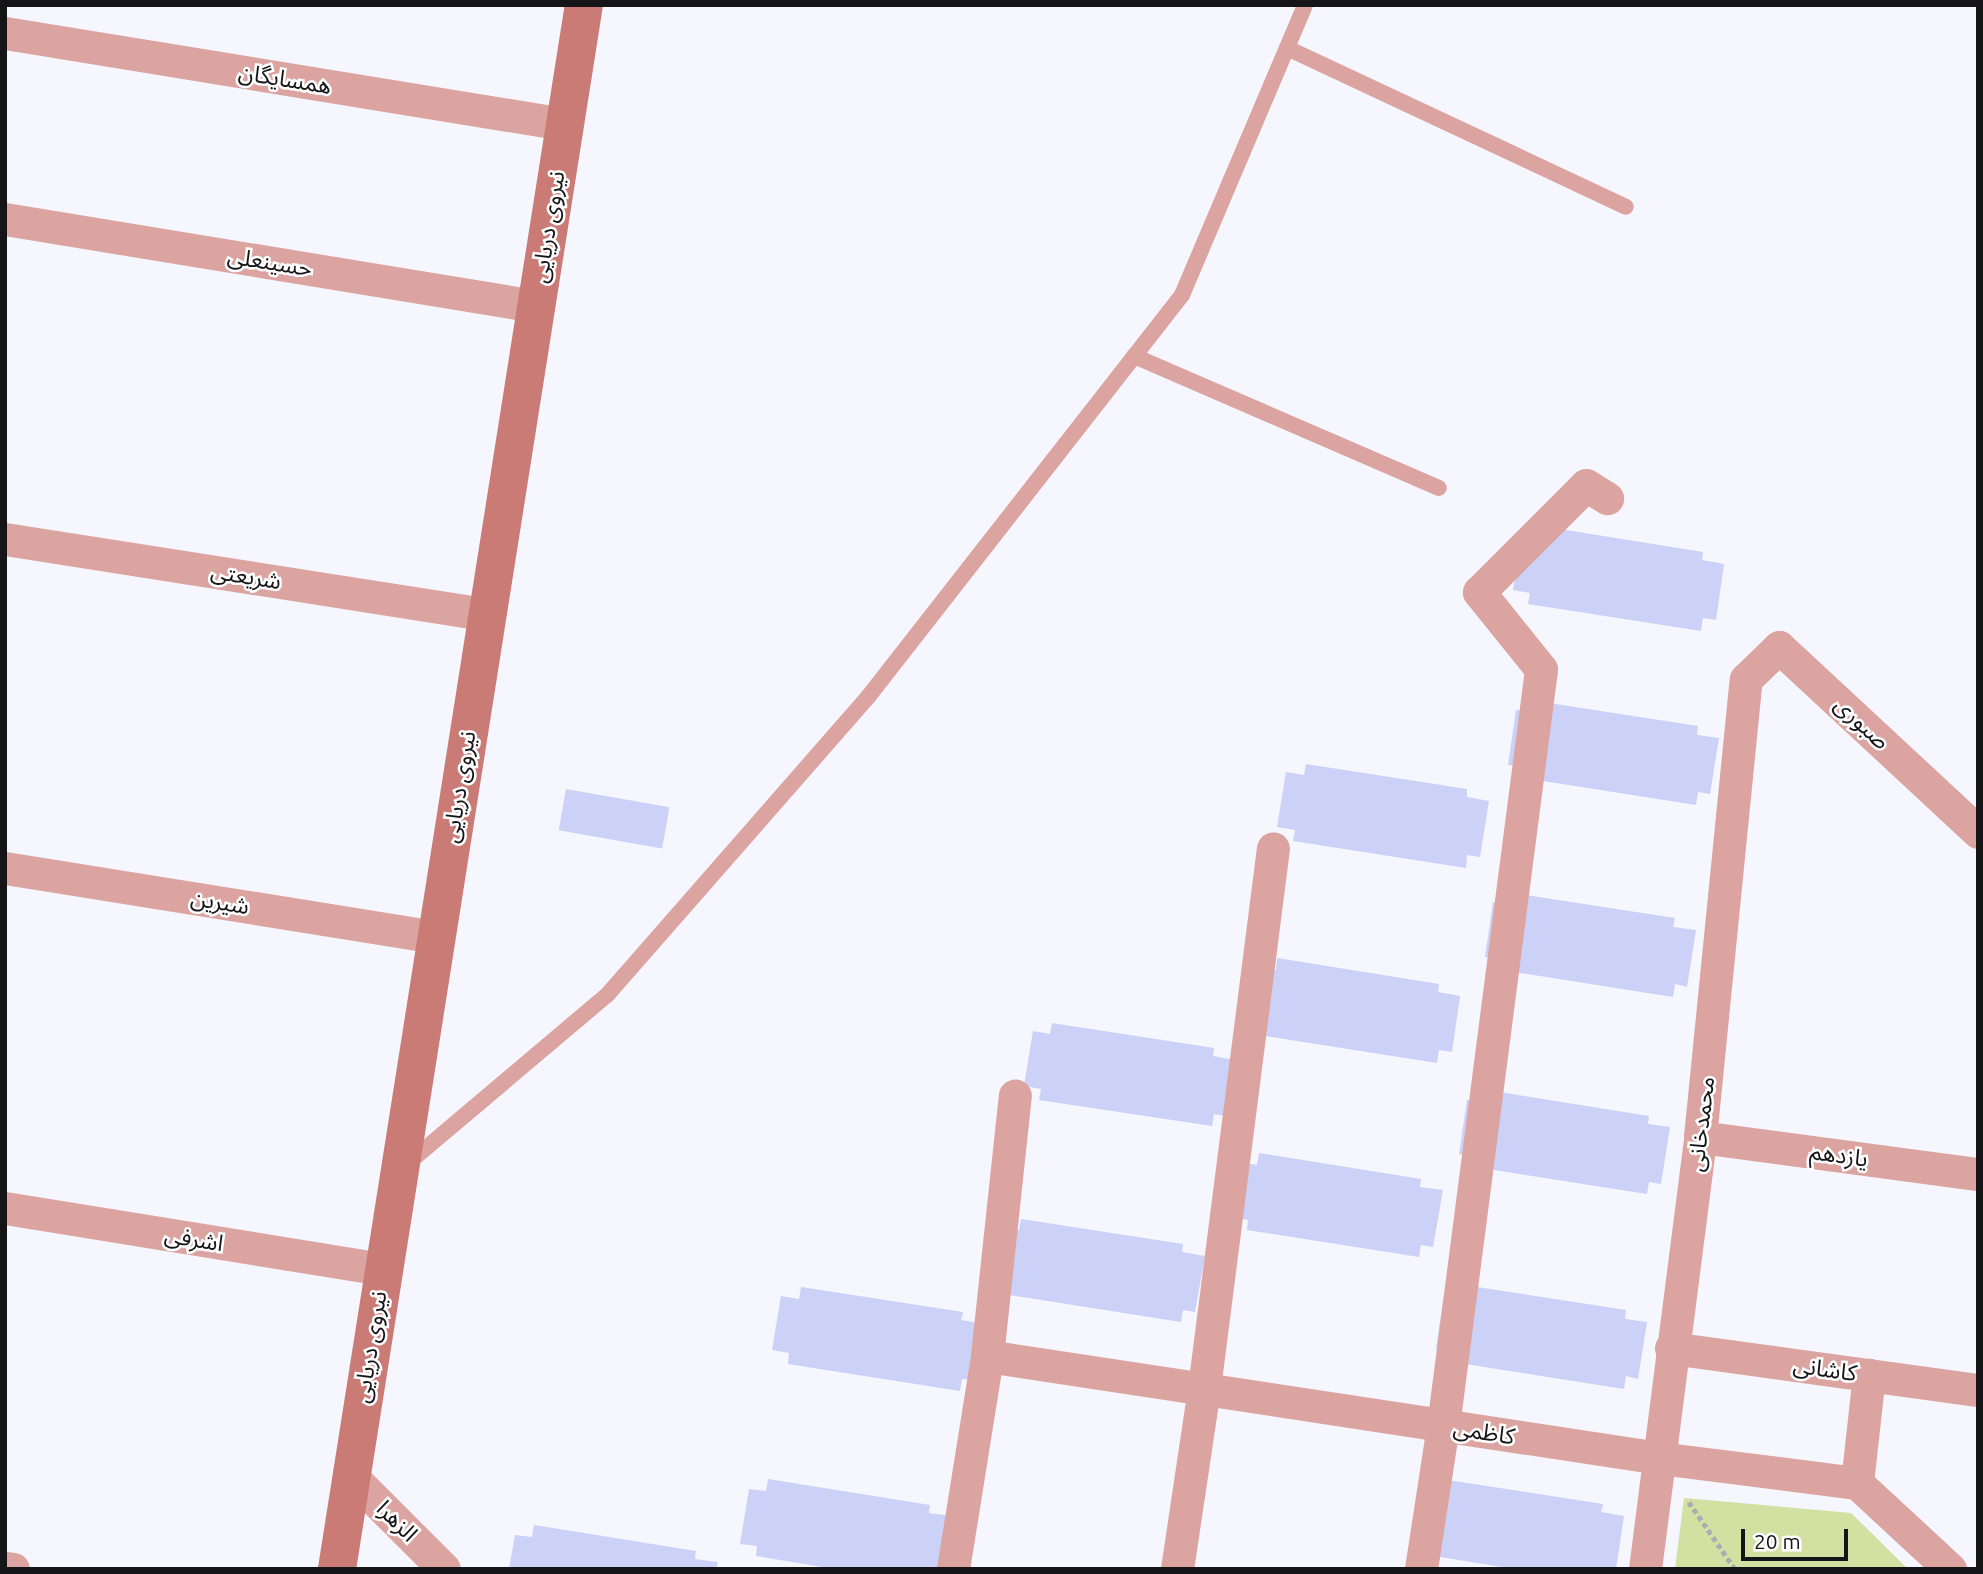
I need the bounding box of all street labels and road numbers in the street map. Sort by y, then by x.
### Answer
street label: همسایگان [237,58,333,100]
street label: نیروی دریایی [526,169,570,285]
street label: حسینعلی [226,242,314,282]
street label: شریعتی [209,557,283,595]
street label: صبوری [1829,691,1895,755]
street label: نیروی دریایی [437,729,481,845]
street label: شیرین [189,884,251,920]
street label: محمدخانی [1681,1075,1721,1173]
street label: یازدهم [1808,1137,1870,1173]
street label: اشرفی [163,1221,225,1257]
street label: نیروی دریایی [348,1289,392,1405]
street label: کاشانی [1791,1351,1859,1387]
street label: کاظمی [1451,1414,1517,1450]
street label: الزهرا [371,1495,423,1547]

